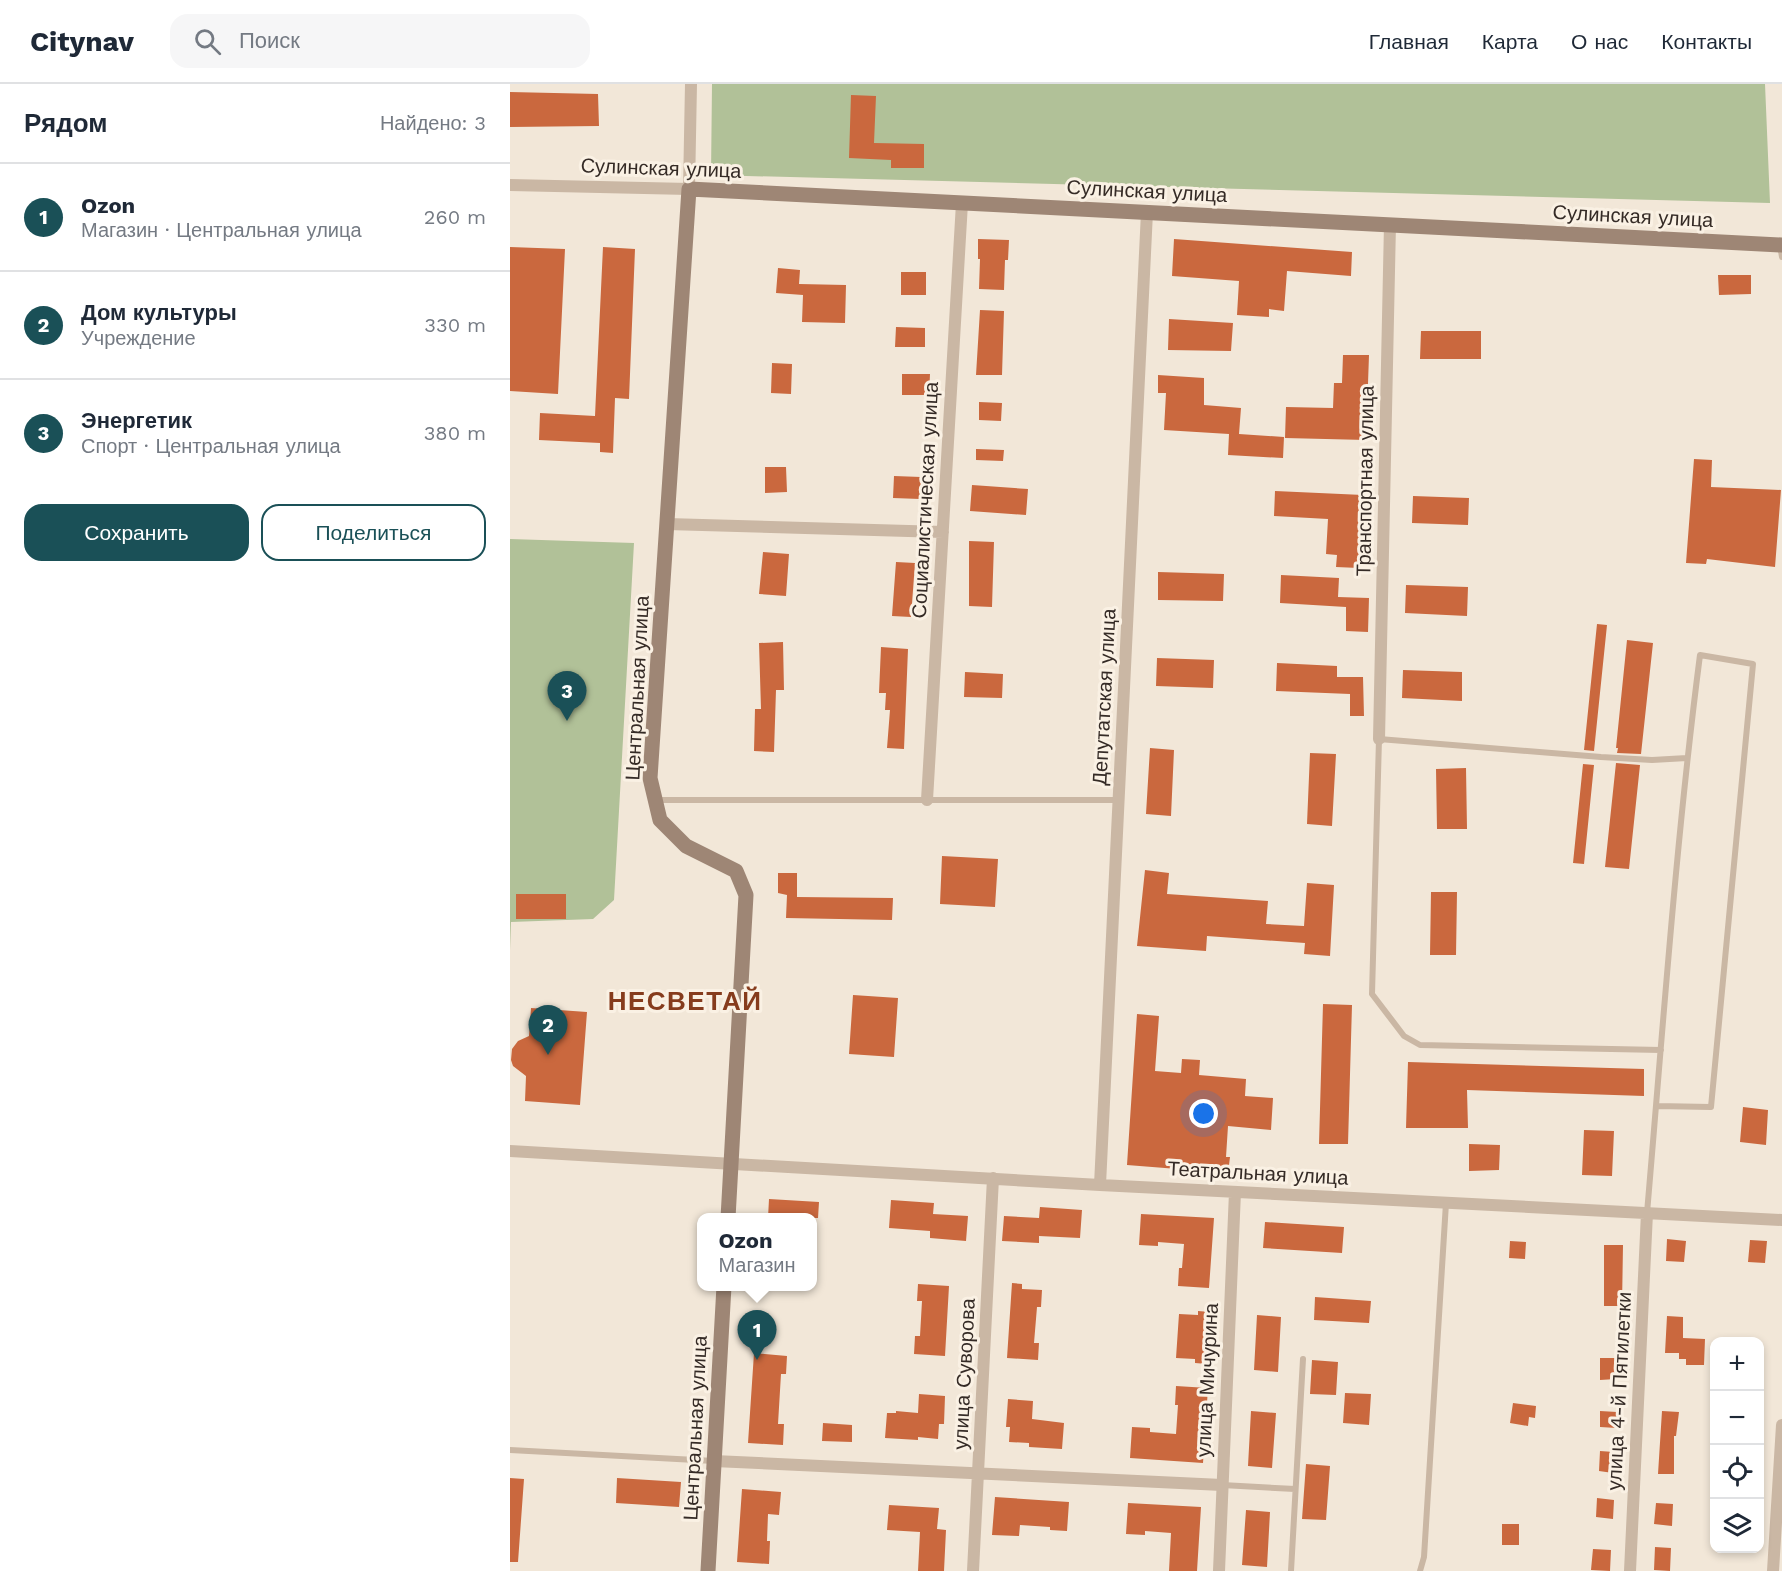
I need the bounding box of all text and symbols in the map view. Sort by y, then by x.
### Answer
search box [170,14,590,68]
text: Citynav [30,25,134,58]
icon: search [191,25,224,58]
text: Поиск [239,28,300,53]
text: Главная [1369,29,1449,54]
text: Карта [1482,29,1538,54]
text: О нас [1571,29,1628,54]
text: Контакты [1661,29,1752,54]
text: Рядом [24,108,107,138]
text: Найдено: 3 [380,111,486,135]
street label: Сулинская улица [580,153,743,183]
street label: Сулинская улица [1066,175,1229,207]
text: Ozon [81,193,135,218]
street label: Сулинская улица [1552,200,1715,232]
text: 1 [39,205,48,229]
text: 260 m [424,205,486,229]
text: Магазин · Центральная улица [81,218,362,242]
text: Дом культуры [81,300,237,325]
text: 2 [38,313,49,337]
text: 330 m [424,313,486,337]
text: Учреждение [81,326,196,350]
street label: Социалистическая улица [907,380,943,619]
street label: Транспортная улица [1351,384,1379,577]
text: Энергетик [81,408,192,433]
text: 3 [38,421,49,445]
text: 380 m [424,421,486,445]
text: Спорт · Центральная улица [81,434,341,458]
button: Сохранить [24,504,249,561]
button: Поделиться [261,504,486,561]
street label: Центральная улица [620,594,654,781]
street label: Депутатская улица [1087,607,1121,786]
pin: 3 [548,672,586,721]
district label: НЕСВЕТАЙ [608,986,762,1016]
pin: 2 [528,1006,567,1055]
your location [1189,1099,1218,1128]
street label: Театральная улица [1167,1156,1350,1190]
popup [697,1213,817,1291]
text: Ozon [718,1228,773,1253]
text: Магазин [718,1253,796,1277]
street label: улица 4-й Пятилетки [1602,1291,1636,1491]
street label: улица Суворова [948,1297,980,1450]
street label: улица Мичурина [1191,1301,1223,1458]
pin: 1 [738,1310,776,1360]
street label: Центральная улица [678,1334,712,1521]
map controls [1710,1337,1764,1553]
button: + [1710,1337,1764,1391]
button: − [1710,1391,1764,1445]
button: locate [1710,1445,1764,1499]
button: layers [1710,1499,1764,1553]

